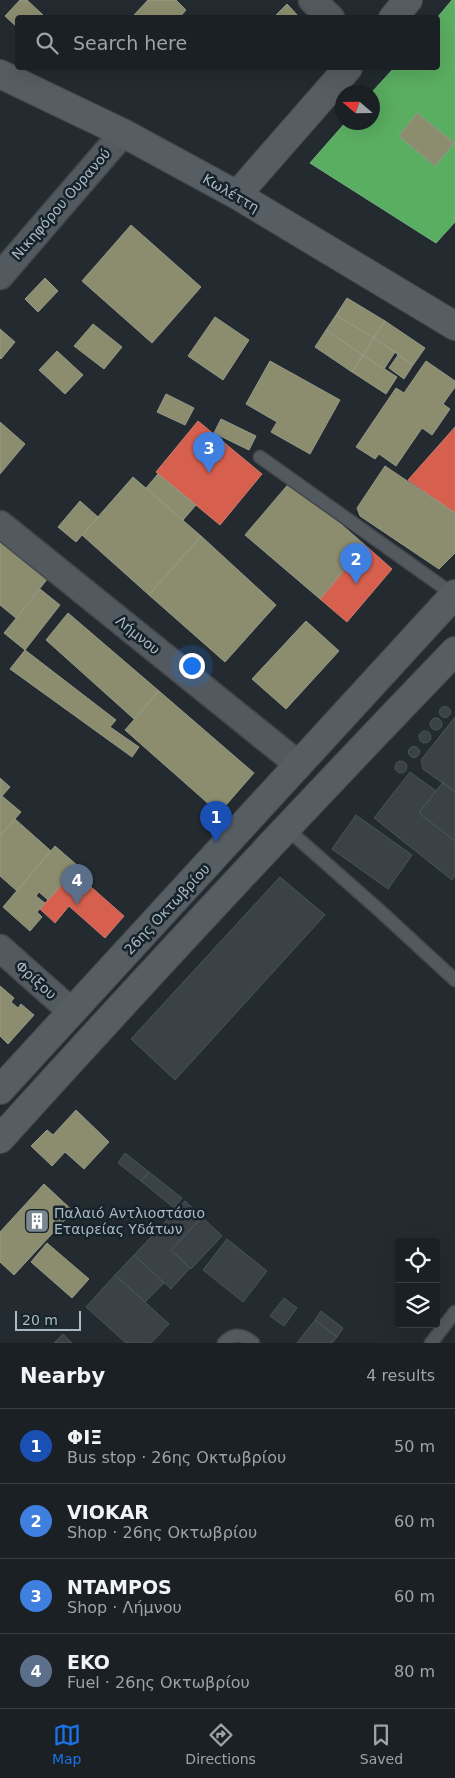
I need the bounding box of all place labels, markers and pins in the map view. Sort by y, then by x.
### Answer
pin: 3 [193,432,225,473]
pin: 2 [340,543,372,584]
pin: 1 [200,801,232,842]
pin: 4 [61,864,93,905]
place label: Παλαιό Αντλιοστάσιο Εταιρείας Υδάτων [54,1205,205,1237]
building icon: Παλαιό Αντλιοστάσιο Εταιρείας Υδάτων [24,1208,50,1234]

